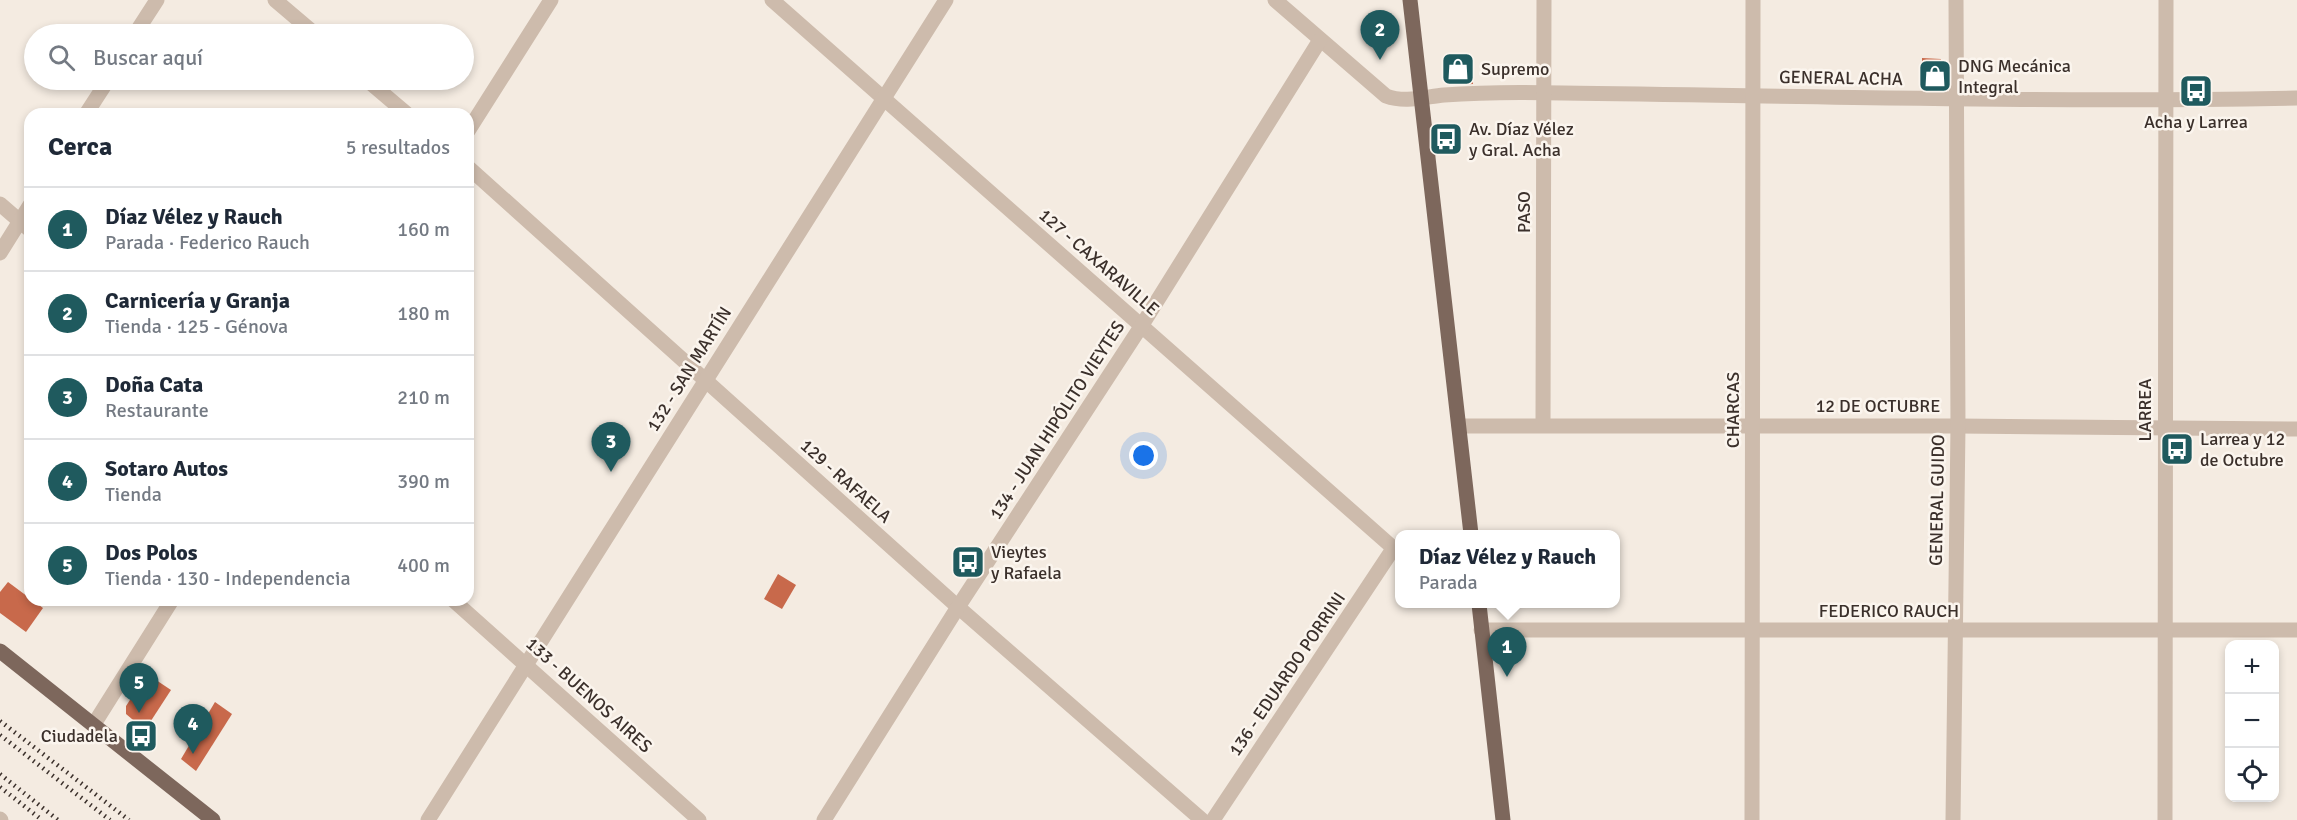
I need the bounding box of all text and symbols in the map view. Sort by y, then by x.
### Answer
pin: 2 [1360,10,1400,60]
search box [24,24,474,90]
icon: search [45,41,78,74]
text: Buscar aquí [93,44,203,71]
shop icon: Supremo [1440,51,1476,87]
place label: DNG Mecánica Integral [1958,55,2071,98]
place label: Supremo [1481,58,1549,80]
shop icon: DNG Mecánica Integral [1917,58,1953,94]
street label: GENERAL ACHA [1779,66,1903,90]
bus stop icon: Acha y Larrea [2178,73,2214,109]
place label: Acha y Larrea [2144,111,2248,133]
place label: Av. Díaz Vélez y Gral. Acha [1469,118,1574,161]
bus stop icon: Av. Díaz Vélez y Gral. Acha [1428,121,1464,157]
text: Cerca [48,131,112,163]
text: 5 resultados [346,135,450,160]
street label: PASO [1513,191,1535,233]
text: Díaz Vélez y Rauch [105,203,283,230]
street label: 127 - CAXARAVILLE [1034,204,1164,320]
text: 1 [62,217,73,242]
text: 160 m [397,217,450,242]
text: Parada · Federico Rauch [105,230,310,255]
text: Carnicería y Granja [105,287,290,314]
text: 2 [62,301,73,326]
text: 180 m [397,301,450,326]
street label: 132 - SAN MARTÍN [642,303,736,435]
text: Tienda · 125 - Génova [105,314,288,339]
street label: 134 - JUAN HIPÓLITO VIEYTES [984,317,1130,523]
text: Doña Cata [105,371,203,398]
street label: CHARCAS [1722,372,1744,448]
street label: LARREA [2134,378,2156,442]
text: 3 [62,385,73,410]
text: 210 m [397,385,450,410]
street label: 12 DE OCTUBRE [1816,395,1940,417]
text: Restaurante [105,398,209,423]
pin: 3 [592,422,630,472]
place label: Larrea y 12 de Octubre [2200,428,2285,471]
bus stop icon: Larrea y 12 de Octubre [2159,431,2195,467]
street label: 129 - RAFAELA [796,434,896,528]
street label: GENERAL GUIDO [1925,434,1949,566]
your location [1129,441,1158,470]
text: Sotaro Autos [105,455,228,482]
text: 4 [62,469,73,494]
text: 390 m [397,469,450,494]
text: Tienda [105,482,162,507]
popup [1395,530,1620,608]
text: Dos Polos [105,539,198,566]
place label: Vieytes y Rafaela [991,541,1062,584]
text: Díaz Vélez y Rauch [1419,543,1596,570]
bus stop icon: Vieytes y Rafaela [950,544,986,580]
text: 5 [62,553,73,578]
text: 400 m [397,553,450,578]
text: Tienda · 130 - Independencia [105,566,351,591]
text: Parada [1419,570,1478,595]
street label: 136 - EDUARDO PORRINI [1224,588,1350,760]
street label: FEDERICO RAUCH [1819,600,1959,622]
pin: 1 [1488,628,1526,677]
street label: 133 - BUENOS AIRES [522,633,656,757]
map controls [2225,640,2279,802]
button: + [2225,640,2279,694]
pin: 5 [120,664,158,713]
button: − [2225,694,2279,748]
pin: 4 [174,704,212,754]
bus stop icon: Ciudadela [123,718,159,754]
place label: Ciudadela [41,725,118,747]
button: locate [2225,748,2279,802]

